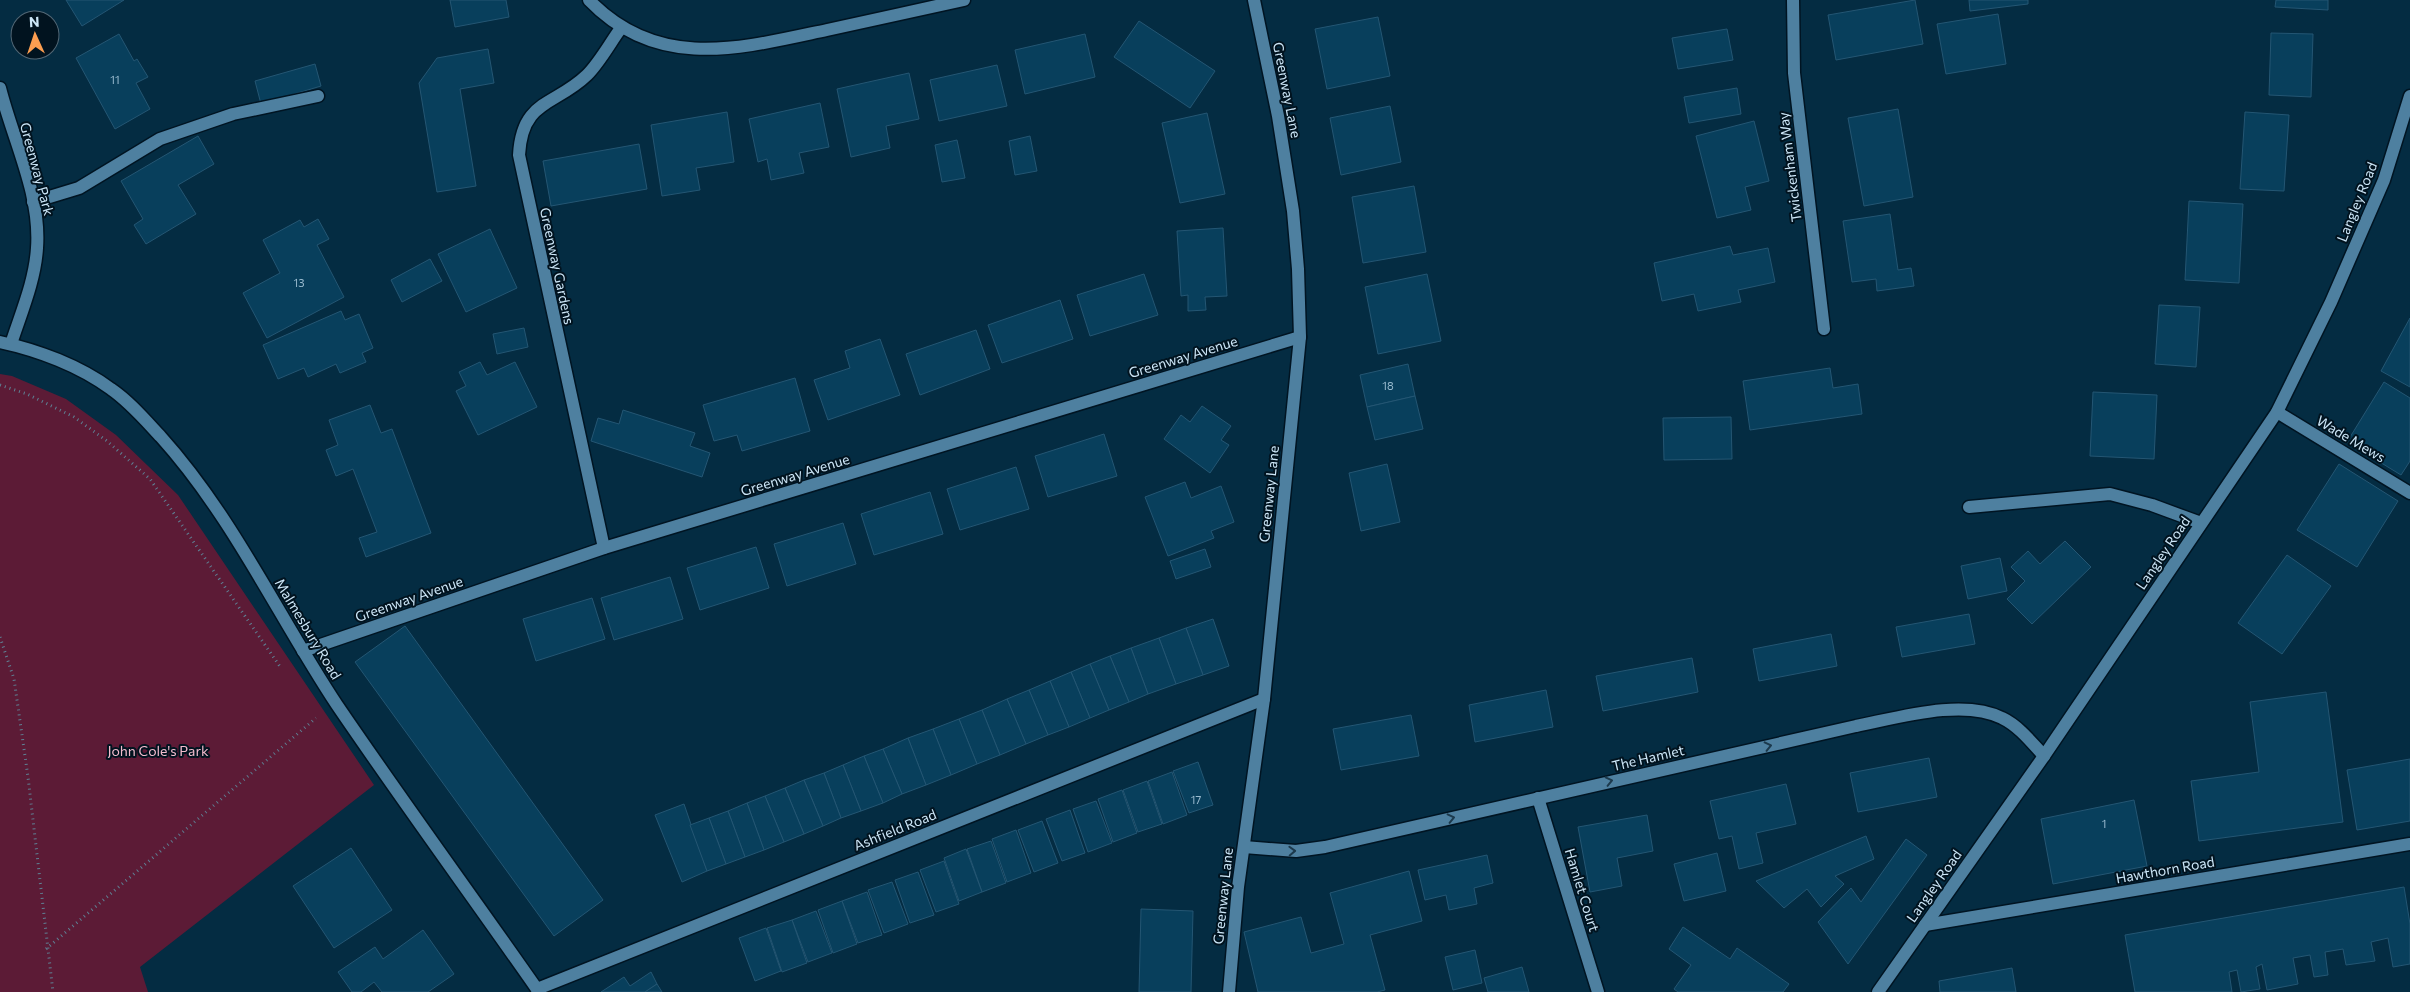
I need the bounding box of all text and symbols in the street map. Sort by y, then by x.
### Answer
north arrow [10,10,60,60]
text: N [29,13,40,30]
street label: Greenway Lane [1270,41,1305,139]
house number: 11 [110,73,120,86]
street label: Twickenham Way [1774,111,1805,223]
street label: Greenway Park [17,120,58,218]
street label: Langley Road [2333,160,2380,244]
street label: Greenway Gardens [537,206,578,326]
house number: 13 [294,276,304,289]
street label: Greenway Avenue [1126,332,1239,381]
house number: 18 [1382,379,1394,392]
street label: Wade Mews [2314,411,2389,466]
street label: Greenway Lane [1255,445,1282,543]
street label: Greenway Avenue [738,450,851,499]
street label: Langley Road [2132,513,2193,592]
street label: Greenway Avenue [353,572,465,625]
street label: Malmesbury Road [272,575,345,682]
street label: The Hamlet [1610,741,1686,774]
one-way arrow [1764,741,1773,752]
park label: John Cole's Park [107,742,209,759]
one-way arrow [1605,777,1614,787]
house number: 17 [1191,793,1201,806]
street label: Ashfield Road [851,805,939,854]
one-way arrow [1447,813,1456,824]
house number: 1 [2102,817,2106,830]
one-way arrow [1289,846,1297,856]
street label: Hamlet Court [1562,846,1603,934]
street label: Langley Road [1902,846,1965,925]
street label: Greenway Lane [1209,847,1236,945]
street label: Hawthorn Road [2114,852,2216,887]

